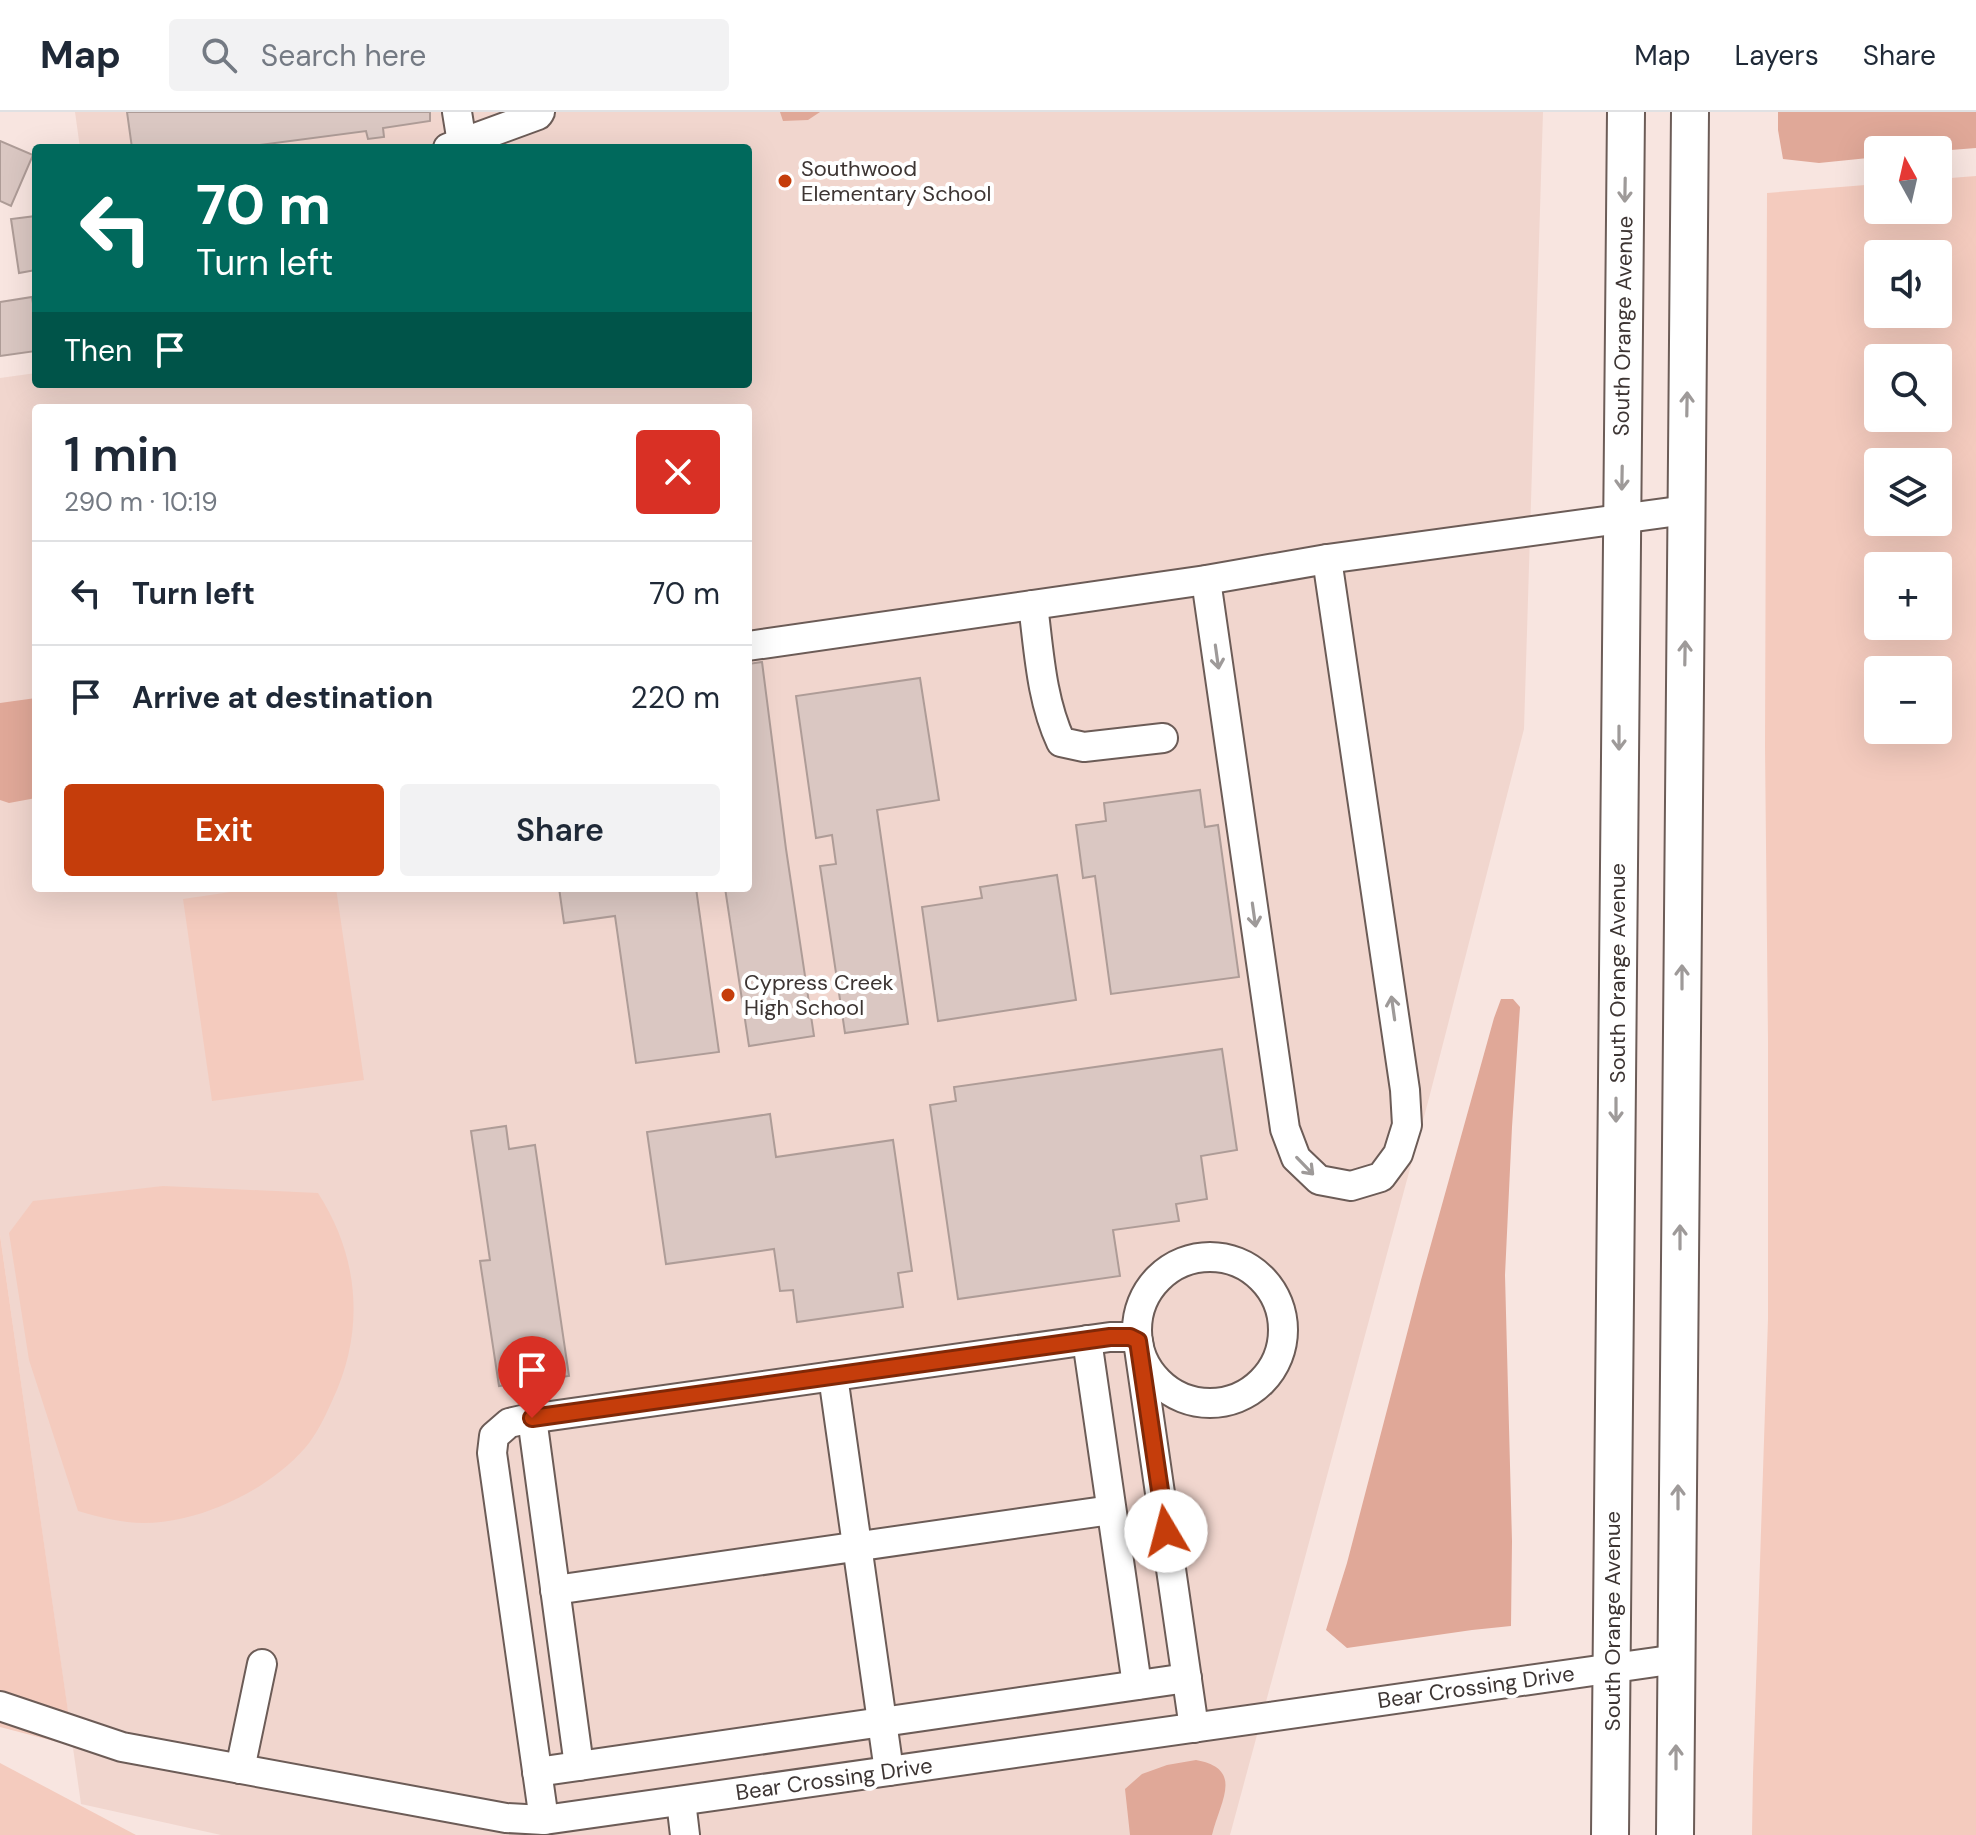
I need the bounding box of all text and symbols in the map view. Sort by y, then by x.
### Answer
search box [169,19,729,91]
text: Map [40,30,121,80]
icon: search [197,33,241,77]
text: Search here [261,36,426,75]
text: Map [1634,37,1691,74]
text: Layers [1735,37,1819,74]
text: Share [1863,37,1936,74]
north arrow [1864,136,1952,224]
map controls [1864,136,1952,744]
place label: Southwood Elementary School [801,154,991,208]
text: 70 m [196,168,331,241]
marker: Southwood Elementary School [776,172,794,190]
icon: left [64,176,168,280]
one-way arrow [1617,176,1633,203]
street label: South Orange Avenue [1607,216,1639,436]
text: Turn left [196,239,333,286]
button: sound [1864,240,1952,328]
icon: arrive [148,328,192,372]
text: Then [64,331,132,370]
button: search [1864,344,1952,432]
one-way arrow [1679,391,1695,418]
text: 1 min [64,423,179,486]
button: close [636,430,720,514]
button: layers [1864,448,1952,536]
one-way arrow [1614,464,1629,491]
text: 290 m · 10:19 [64,485,217,519]
button: + [1864,552,1952,640]
icon: left [64,571,108,615]
text: Turn left [132,574,255,613]
text: 70 m [649,574,720,613]
one-way arrow [1677,640,1693,667]
one-way arrow [1210,644,1225,669]
button: − [1864,656,1952,744]
icon: arrive [64,675,108,719]
text: Arrive at destination [132,678,433,717]
text: 220 m [631,678,720,717]
one-way arrow [1611,724,1627,751]
button: Exit [64,784,384,876]
button: Share [400,784,720,876]
street label: South Orange Avenue [1603,863,1632,1083]
one-way arrow [1247,901,1262,927]
one-way arrow [1674,964,1690,991]
place label: Cypress Creek High School [744,968,894,1022]
marker: Cypress Creek High School [719,986,737,1004]
one-way arrow [1385,996,1400,1021]
one-way arrow [1608,1096,1624,1123]
one-way arrow [1296,1156,1315,1176]
one-way arrow [1672,1224,1688,1251]
pin [498,1336,566,1418]
icon: arrive [510,1348,554,1392]
one-way arrow [1670,1484,1686,1511]
position arrow [1124,1489,1208,1573]
street label: South Orange Avenue [1598,1511,1627,1731]
street label: Bear Crossing Drive [1376,1659,1576,1715]
one-way arrow [1668,1744,1684,1771]
street label: Bear Crossing Drive [734,1751,934,1807]

